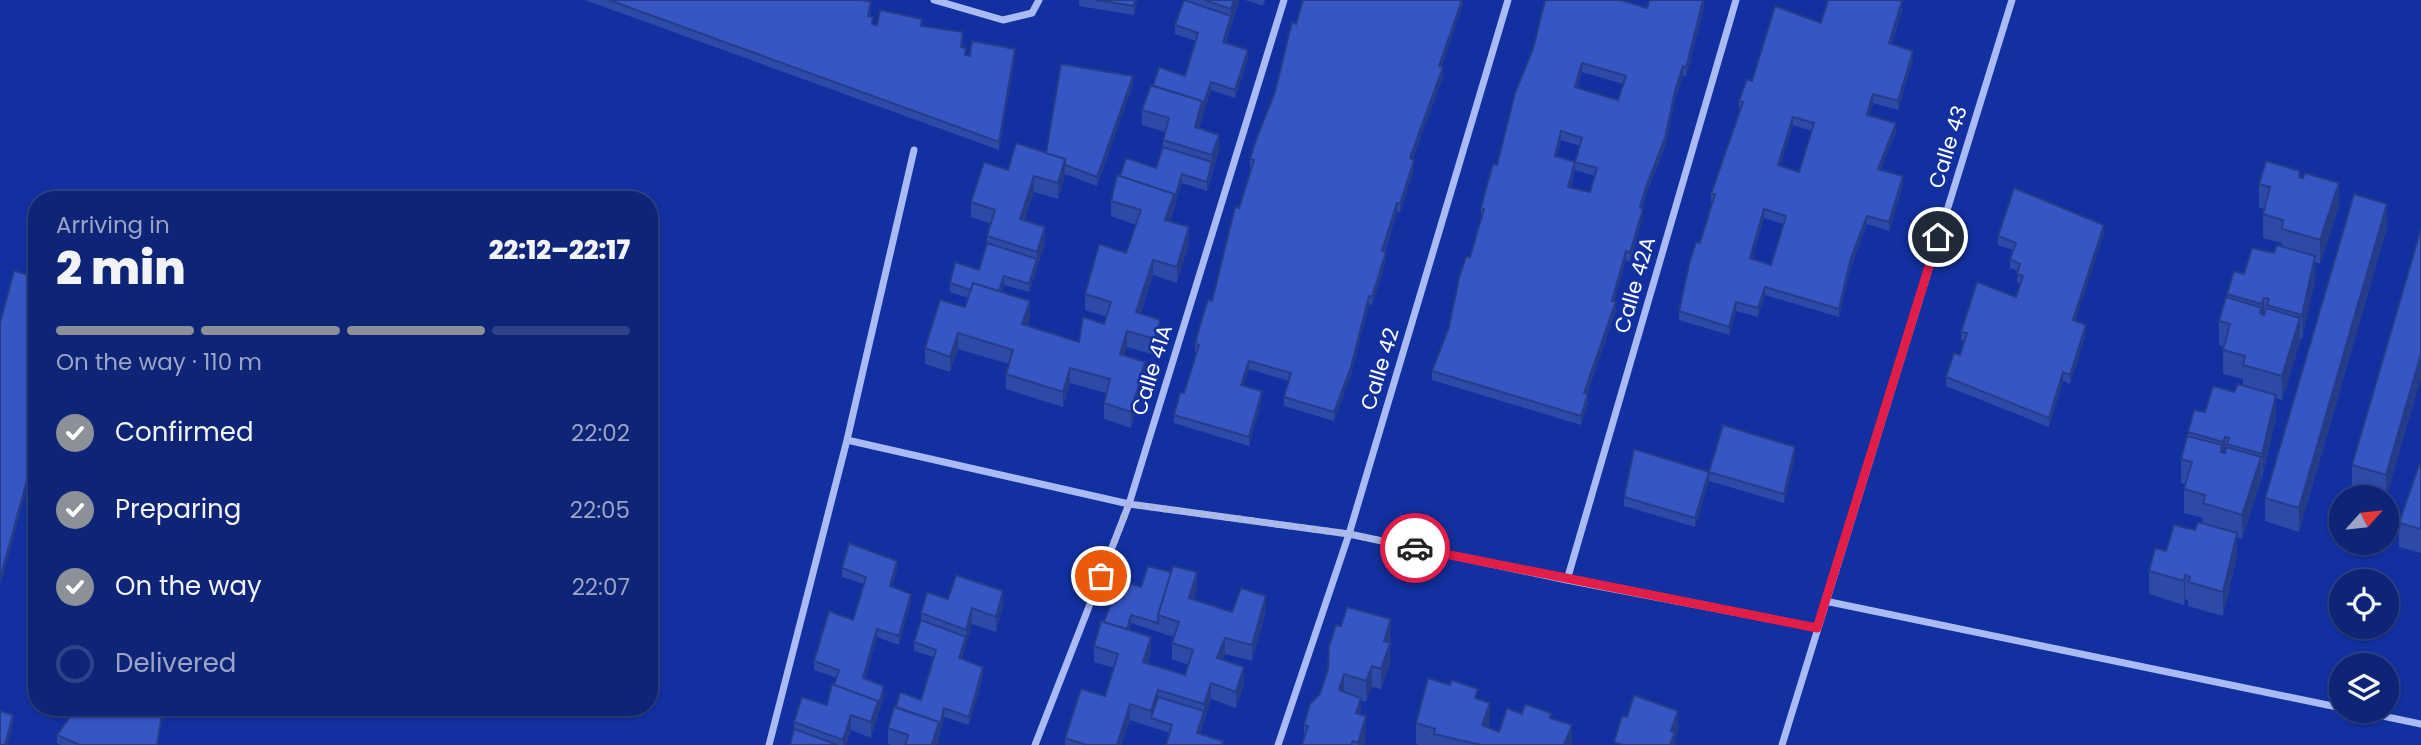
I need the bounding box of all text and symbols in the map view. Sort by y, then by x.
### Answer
street label: Calle 43 [1921,102,1974,192]
pin [1908,207,1968,267]
text: Arriving in [56,209,170,241]
icon: home [1919,218,1957,256]
text: 22:12–22:17 [489,232,630,268]
street label: Calle 42A [1607,233,1662,336]
text: 2 min [56,236,186,300]
street label: Calle 41A [1124,321,1179,419]
street label: Calle 42 [1353,324,1406,414]
text: On the way · 110 m [56,346,262,378]
icon: check [56,414,94,452]
text: Confirmed [115,414,253,450]
text: 22:02 [571,417,630,449]
north arrow [2329,485,2399,555]
map controls [2329,485,2399,723]
icon: check [56,491,94,529]
text: Preparing [115,491,241,527]
text: 22:05 [570,494,630,526]
courier [1380,513,1450,583]
icon: car [1396,529,1434,567]
pin [1071,546,1131,606]
icon: bag [1082,557,1120,595]
icon: check [56,568,94,606]
text: On the way [115,568,262,604]
button: locate [2329,569,2399,639]
text: 22:07 [572,571,630,603]
text: Delivered [115,645,236,681]
button: layers [2329,653,2399,723]

